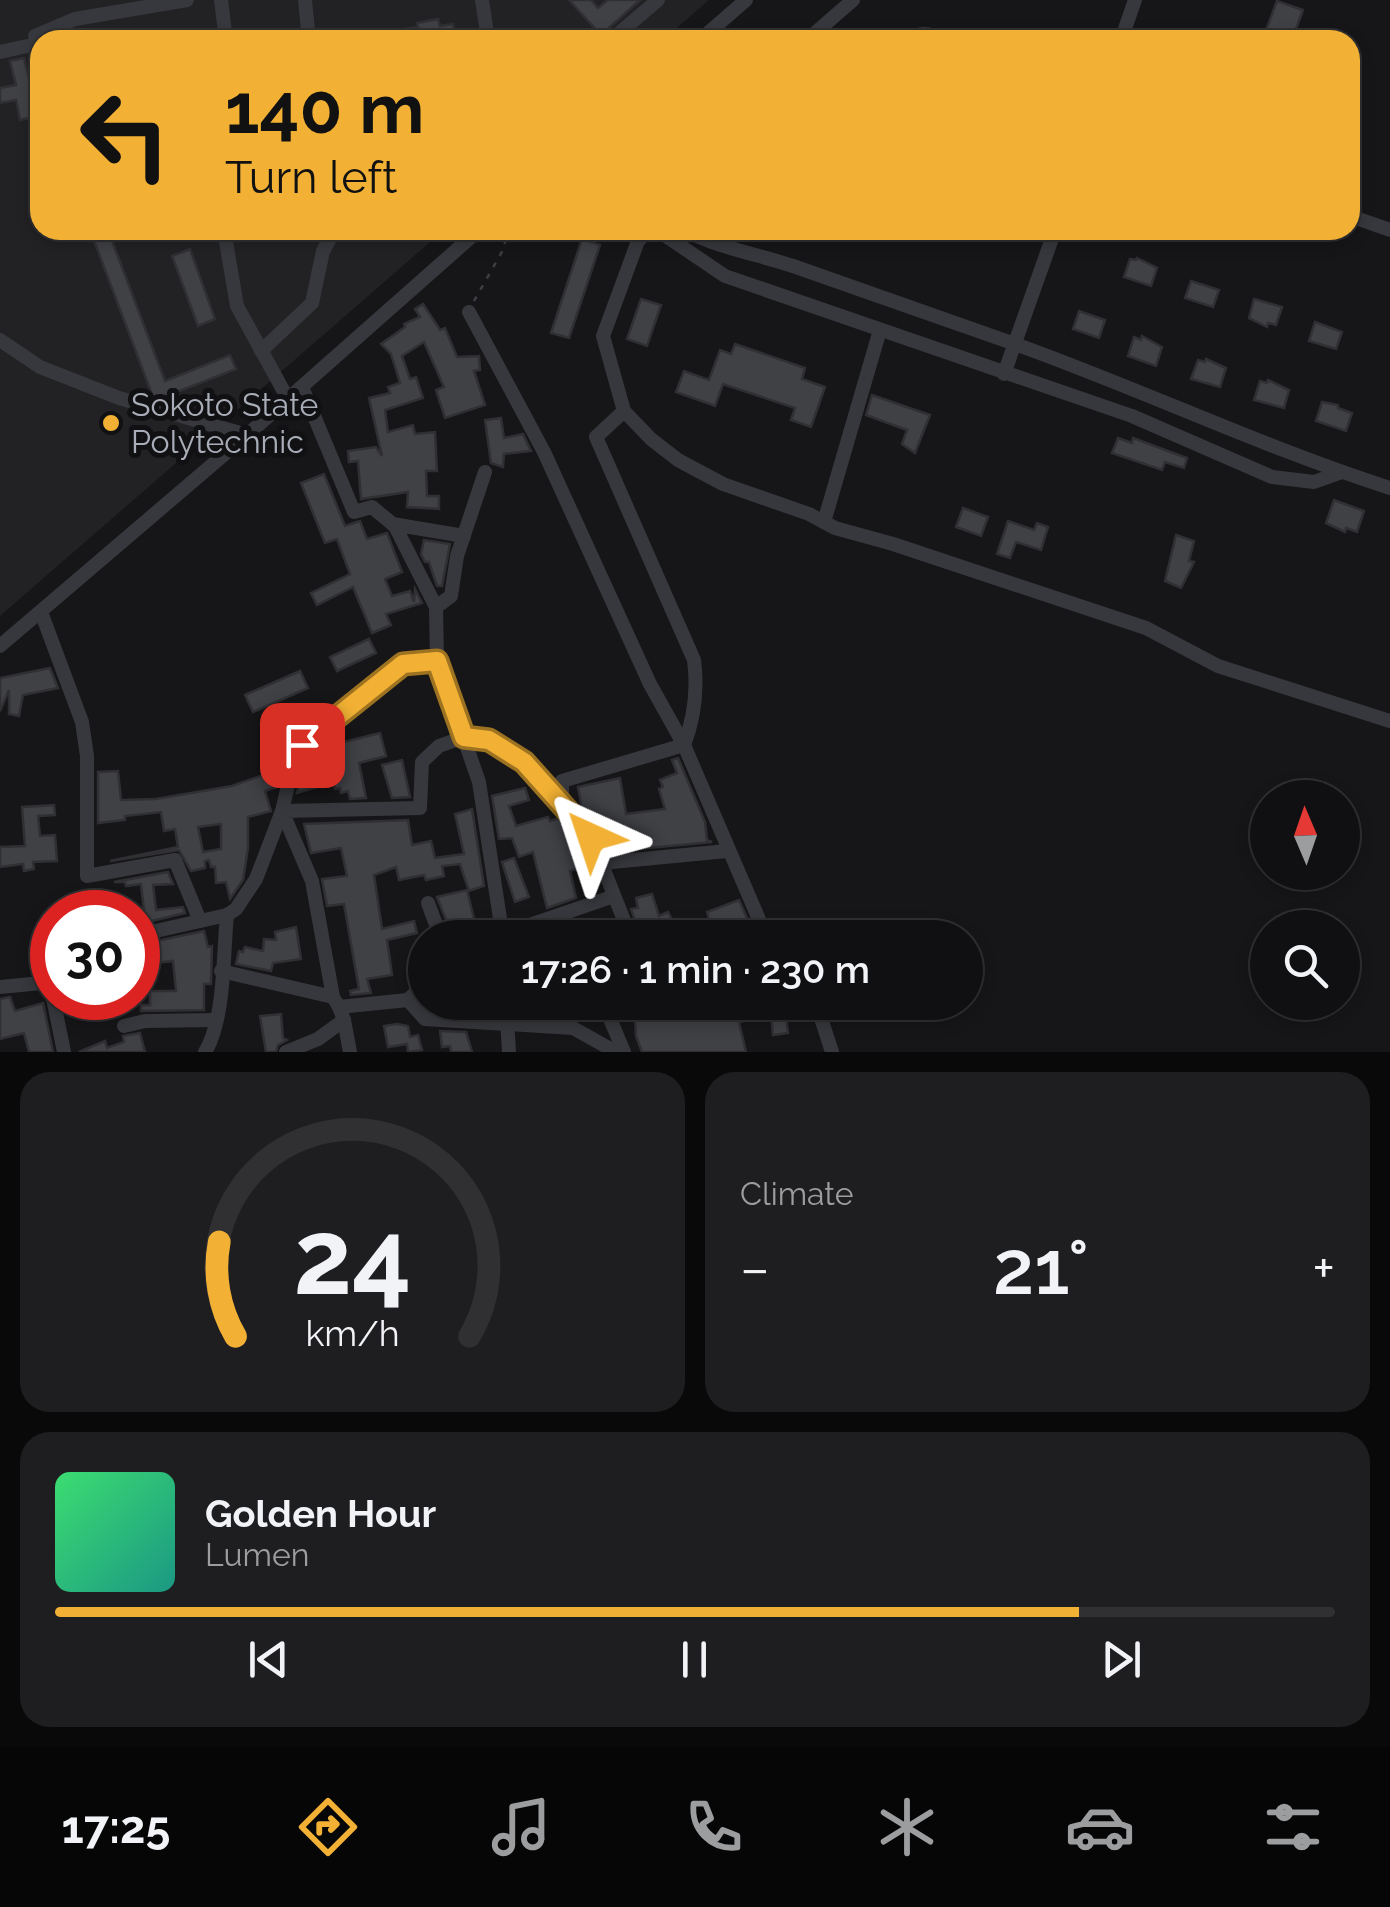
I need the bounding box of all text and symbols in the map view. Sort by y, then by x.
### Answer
text: 140 m [225,67,425,149]
icon: left [60,70,190,200]
text: Turn left [225,151,397,204]
place label: Sokoto State Polytechnic [131,386,318,460]
marker: Sokoto State Polytechnic [100,412,122,434]
pin [260,703,345,788]
icon: arrive [275,718,330,773]
north arrow [1250,780,1360,890]
map controls [1250,780,1360,1020]
position arrow [539,785,643,889]
speed limit sign: 30 [30,890,160,1020]
button: search [1250,910,1360,1020]
text: 17:26 · 1 min · 230 m [521,947,870,992]
text: Climate [740,1175,854,1212]
text: 24 [293,1196,412,1318]
text: 21° [993,1223,1089,1312]
text: − [740,1236,770,1301]
text: + [1312,1236,1335,1301]
text: km/h [305,1312,400,1354]
text: Golden Hour [205,1491,436,1536]
text: Lumen [205,1536,309,1573]
icon: previous [241,1632,296,1687]
icon: pause [667,1632,722,1687]
icon: next [1094,1632,1149,1687]
icon: directions [293,1792,363,1862]
icon: music [486,1792,556,1862]
icon: phone [679,1792,749,1862]
icon: climate [872,1792,942,1862]
icon: car [1065,1792,1135,1862]
icon: filters [1258,1792,1328,1862]
text: 17:25 [62,1801,170,1854]

